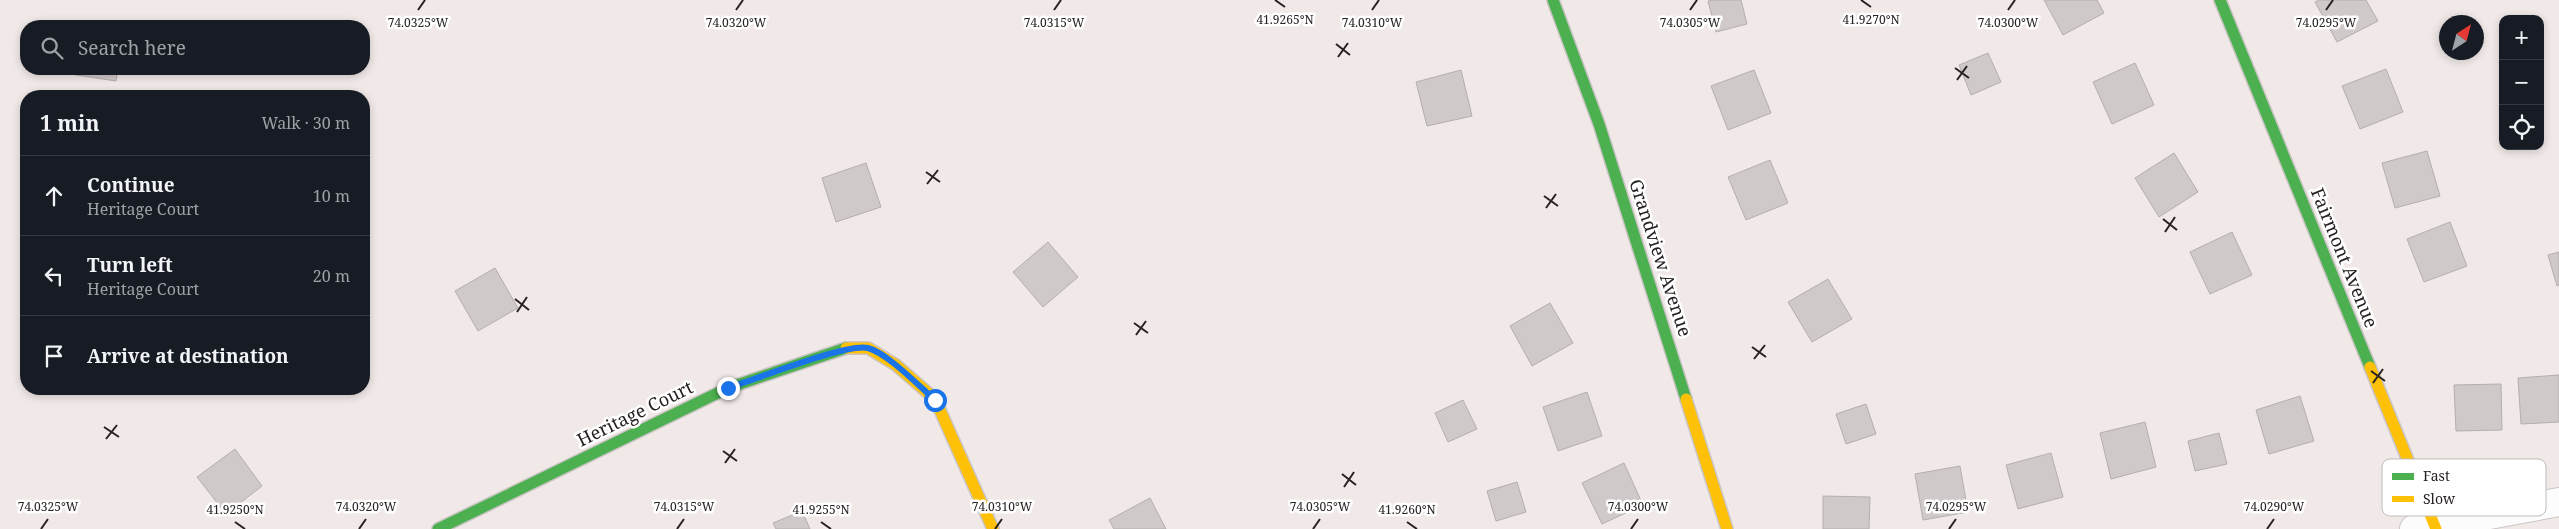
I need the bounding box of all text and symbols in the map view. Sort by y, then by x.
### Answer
text: 41.9265°N [1256,11,1314,28]
text: 41.9270°N [1842,11,1900,28]
text: 74.0325°W [388,14,449,31]
text: 74.0320°W [706,14,767,31]
text: 74.0315°W [1024,14,1085,31]
text: 74.0310°W [1342,14,1403,31]
text: 74.0305°W [1660,14,1721,31]
text: 74.0300°W [1978,14,2039,31]
text: 74.0295°W [2296,14,2357,31]
north arrow [2439,15,2484,60]
map controls [2499,15,2544,150]
button: + [2499,15,2544,60]
search box [20,20,370,75]
icon: search [38,34,66,62]
text: Search here [78,35,186,61]
button: − [2499,60,2544,105]
button: locate [2499,105,2544,150]
text: 1 min [40,109,99,137]
text: Walk · 30 m [262,112,350,134]
text: Continue [87,172,175,198]
street label: Grandview Avenue [1624,176,1698,339]
icon: ahead [40,182,68,210]
street label: Fairmont Avenue [2306,184,2384,331]
text: 10 m [313,185,350,207]
text: Heritage Court [87,198,199,220]
text: Turn left [87,252,173,278]
icon: left [40,262,68,290]
text: 20 m [313,265,350,287]
text: Heritage Court [87,278,199,300]
icon: arrive [40,342,68,370]
text: Arrive at destination [87,343,289,369]
street label: Heritage Court [573,375,697,452]
route end [717,377,740,400]
route start [924,389,947,412]
legend [2382,459,2546,516]
text: Fast [2423,466,2450,485]
text: Slow [2423,489,2456,508]
text: 74.0325°W [18,498,79,515]
text: 74.0320°W [336,498,397,515]
text: 74.0315°W [654,498,715,515]
text: 74.0310°W [972,498,1033,515]
text: 74.0305°W [1290,498,1351,515]
text: 74.0300°W [1608,498,1669,515]
text: 74.0295°W [1926,498,1987,515]
text: 74.0290°W [2244,498,2305,515]
text: 41.9250°N [206,501,264,518]
text: 41.9255°N [792,501,850,518]
text: 41.9260°N [1378,501,1436,518]

